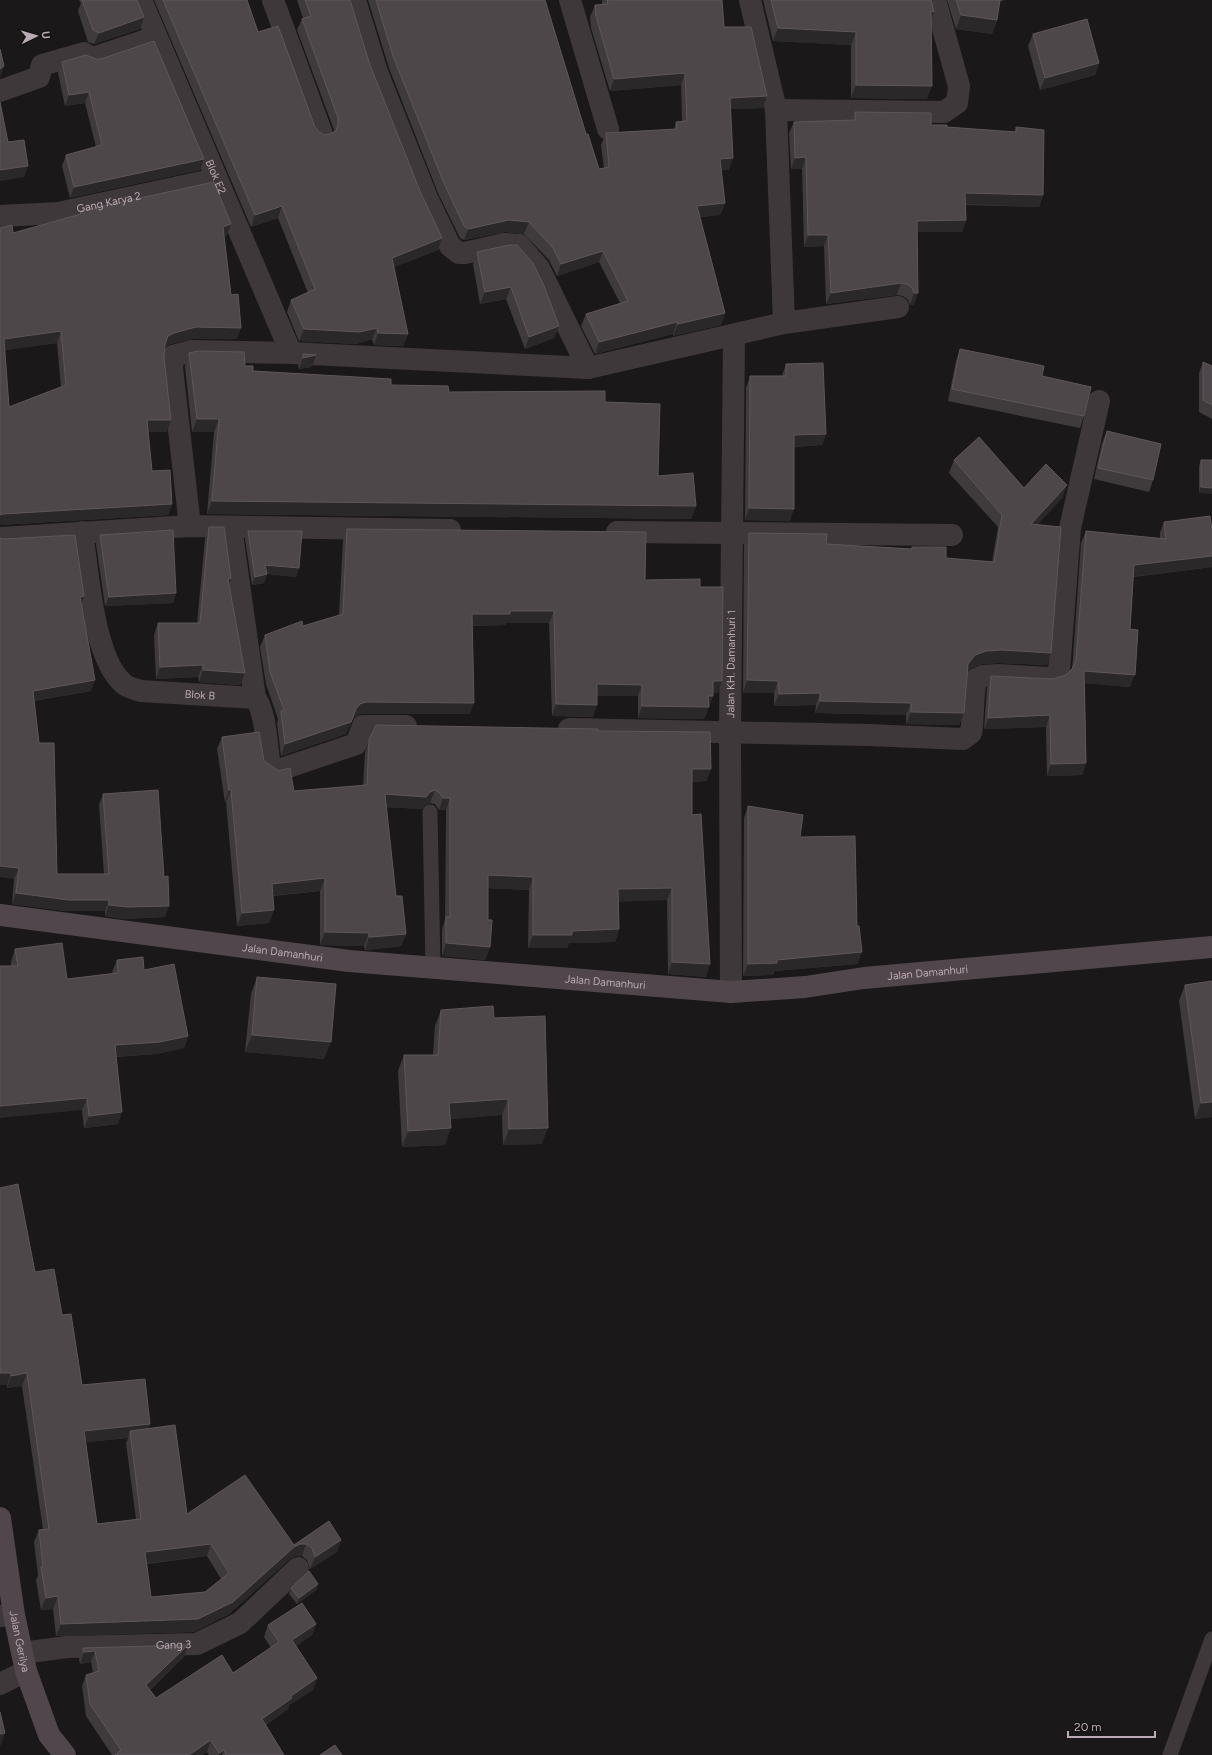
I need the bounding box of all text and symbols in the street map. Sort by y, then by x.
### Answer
north arrow [16,16,56,56]
text: U [39,31,52,40]
street label: Blok E2 [203,158,229,196]
street label: Gang Karya 2 [75,189,142,216]
street label: Jalan KH. Damanhuri 1 [724,610,738,718]
street label: Blok B [184,688,216,703]
street label: Jalan Damanhuri [241,941,324,964]
street label: Jalan Damanhuri [887,963,969,983]
street label: Jalan Damanhuri [564,973,646,992]
street label: Jalan Gerilya [6,1610,32,1673]
street label: Gang 3 [156,1638,191,1652]
scale bar [1068,1713,1155,1739]
text: 20 m [1074,1720,1102,1734]

